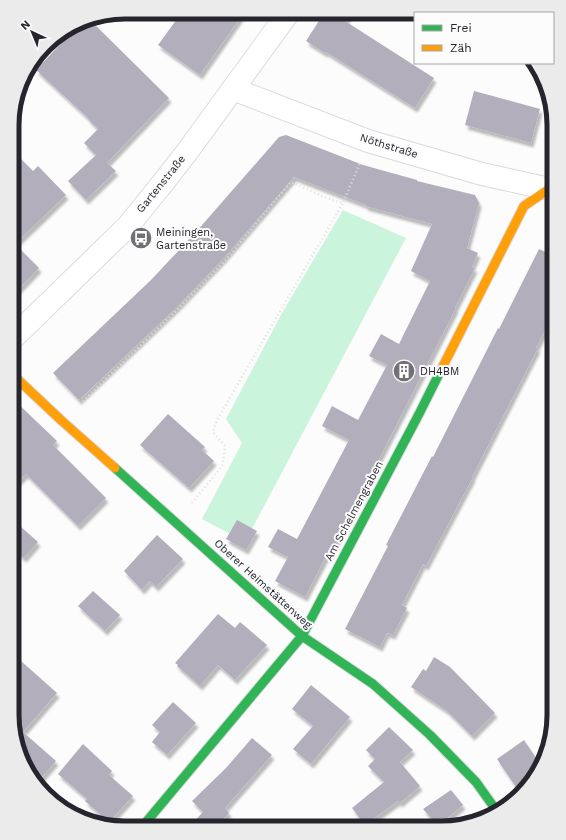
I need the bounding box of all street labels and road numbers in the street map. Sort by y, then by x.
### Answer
street label: Nöthstraße [358,131,420,161]
street label: Gartenstraße [134,153,188,215]
street label: Am Schelmengraben [322,459,386,563]
street label: Oberer Heimstättenweg [211,537,315,631]

